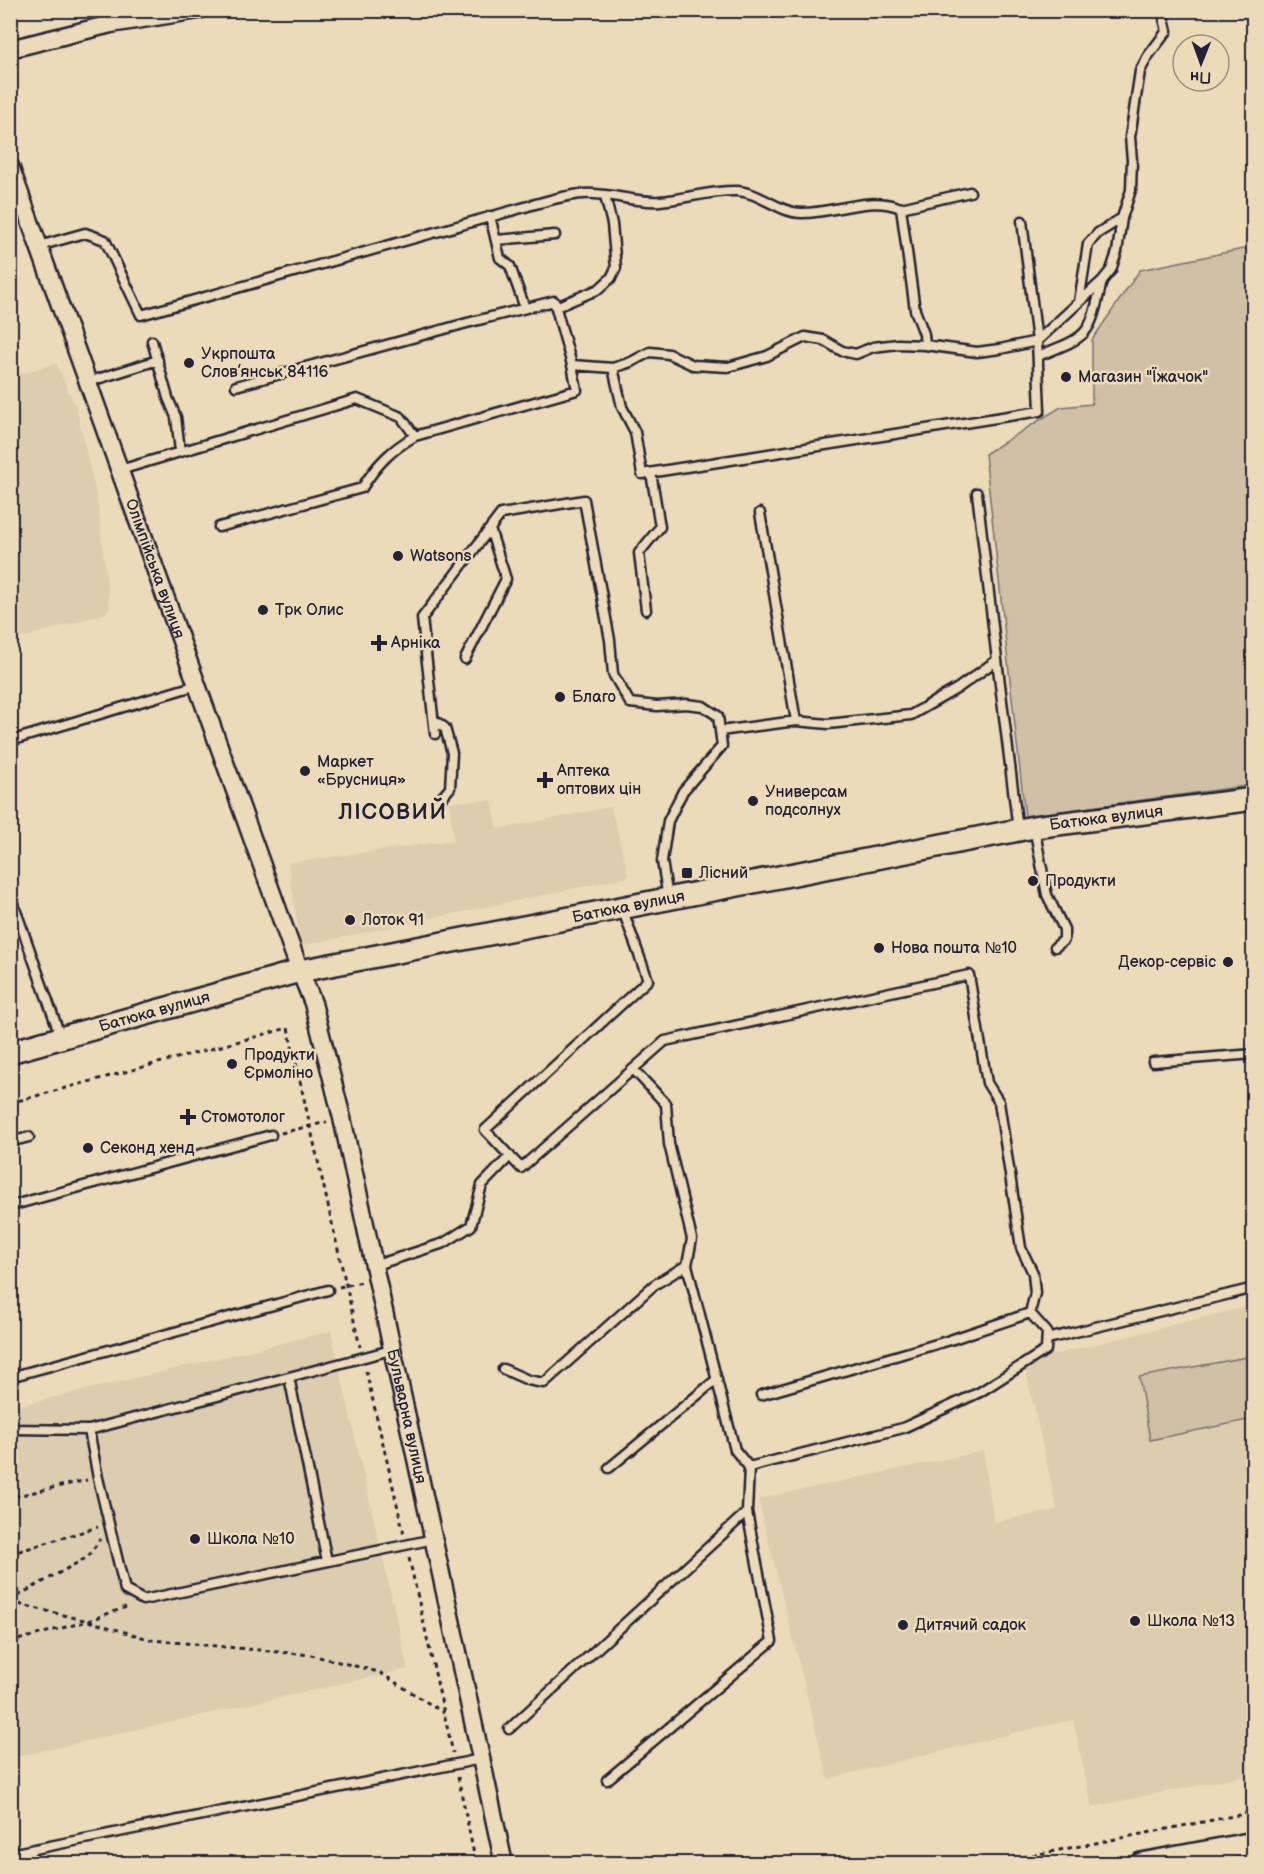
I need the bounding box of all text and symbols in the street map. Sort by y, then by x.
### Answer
north arrow [1171,33,1231,93]
text: Пн [1190,67,1212,86]
place label: Укрпошта Слов’янськ 84116 [201,345,329,382]
marker: Укрпошта Слов’янськ 84116 [182,356,196,370]
place label: Магазин "Їжачок" [1078,366,1208,387]
marker: Магазин "Їжачок" [1059,370,1073,384]
street label: Олімпійська вулиця [121,496,189,641]
place label: Watsons [410,547,472,566]
marker: Watsons [391,549,405,563]
place label: Трк Олис [275,601,344,620]
marker: Трк Олис [256,603,270,617]
place label: Арніка [390,634,441,653]
marker: Арніка [372,636,386,650]
place label: Благо [572,688,616,707]
marker: Благо [553,690,567,704]
place label: Маркет «Брусниця» [317,753,406,790]
place label: Аптека оптових цін [556,762,641,799]
marker: Маркет «Брусниця» [298,764,312,778]
marker: Аптека оптових цін [538,773,552,787]
place label: Универсам подсолнух [765,783,848,820]
marker: Универсам подсолнух [746,794,760,808]
district label: ЛІСОВИЙ [337,797,448,826]
street label: Батюка вулиця [1049,801,1164,834]
place label: Лісний [698,864,748,883]
marker: Лісний [680,866,694,880]
place label: Продукти [1045,872,1116,891]
marker: Продукти [1026,874,1040,888]
street label: Батюка вулиця [571,886,687,927]
place label: Лоток 91 [361,911,424,930]
marker: Лоток 91 [343,913,357,927]
place label: Нова пошта №10 [891,939,1017,958]
marker: Нова пошта №10 [872,941,886,955]
place label: Декор-сервіс [1118,953,1216,972]
marker: Декор-сервіс [1221,955,1235,969]
street label: Батюка вулиця [97,987,212,1036]
place label: Продукти Єрмоліно [244,1046,315,1083]
marker: Продукти Єрмоліно [225,1057,239,1071]
marker: Стомотолог [179,1108,197,1126]
place label: Стомотолог [201,1108,285,1127]
place label: Секонд хенд [100,1139,195,1158]
marker: Секонд хенд [81,1141,95,1155]
street label: Бульварна вулиця [383,1347,431,1486]
place label: Школа №10 [207,1530,295,1549]
marker: Школа №10 [188,1532,202,1546]
place label: Школа №13 [1147,1612,1235,1631]
marker: Школа №13 [1128,1614,1142,1628]
place label: Дитячий садок [915,1616,1027,1635]
marker: Дитячий садок [896,1618,910,1632]

